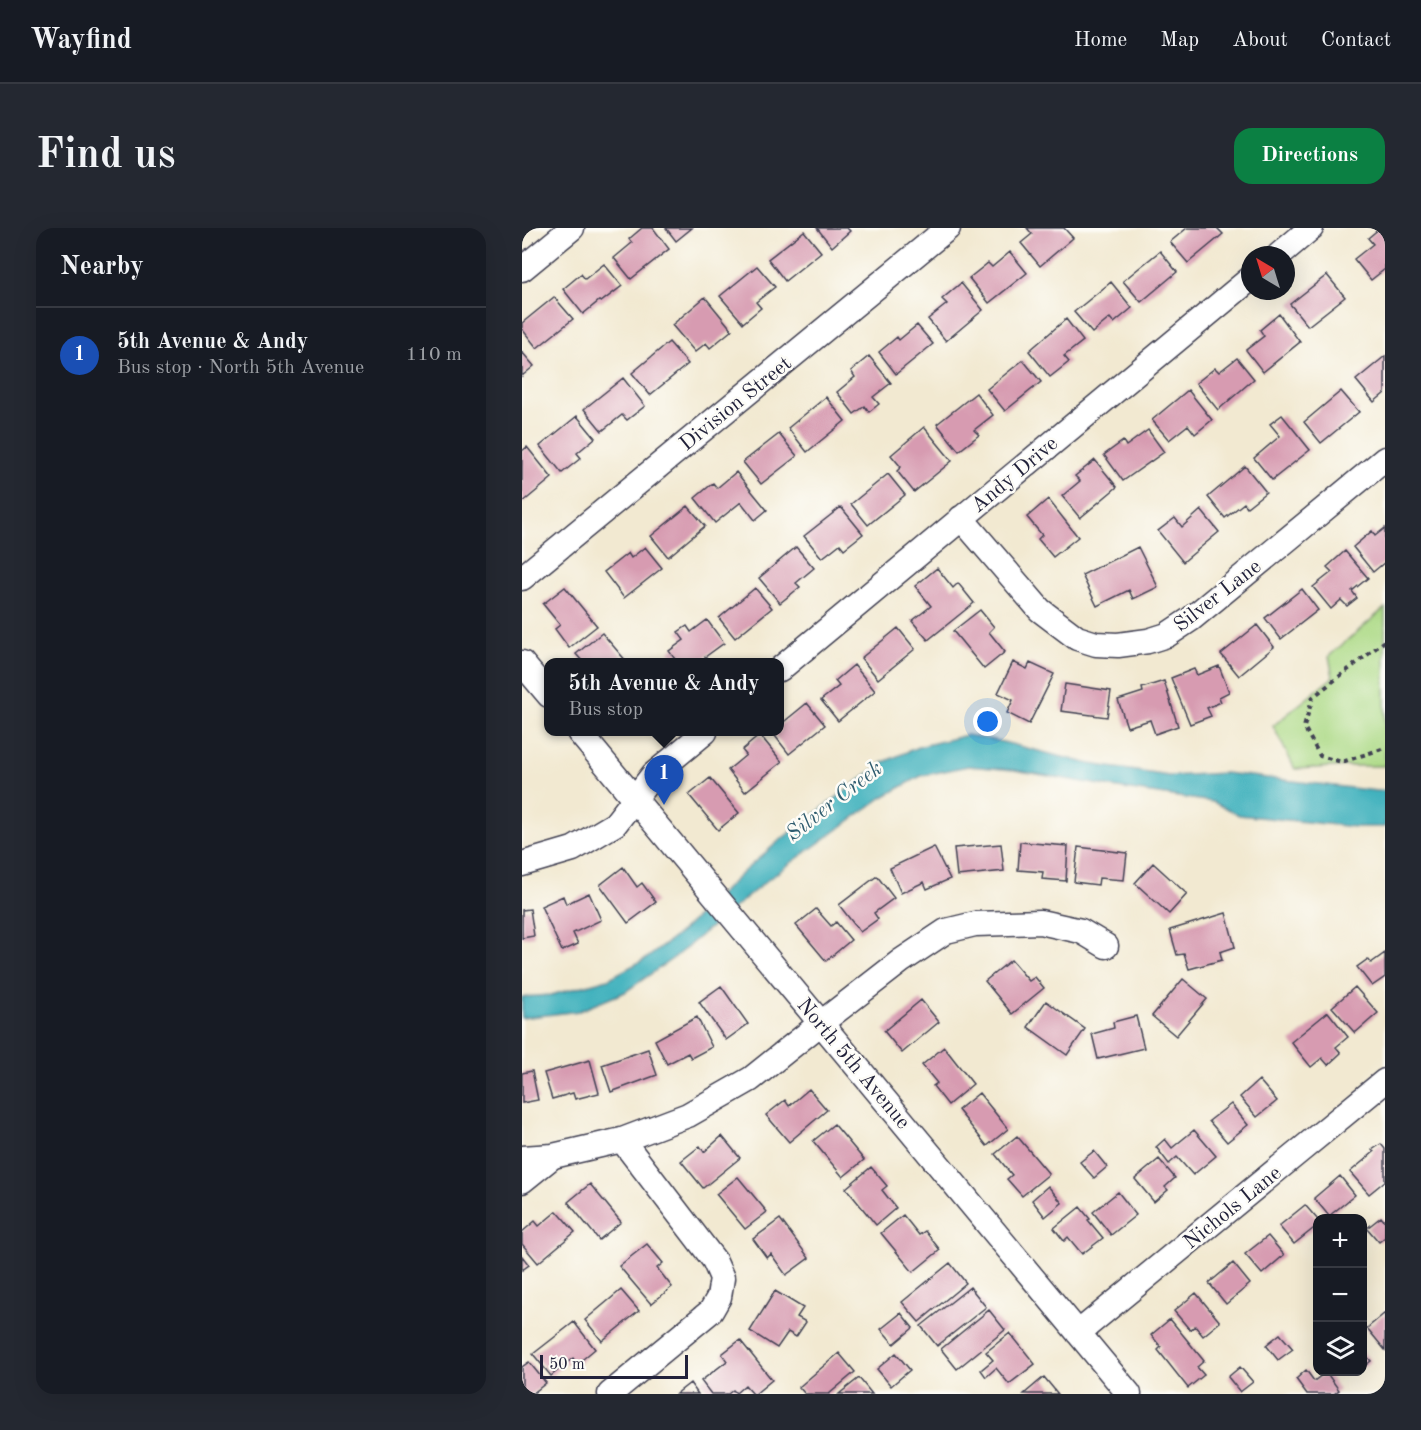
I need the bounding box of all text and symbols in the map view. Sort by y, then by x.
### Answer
text: Wayfind [30,27,132,55]
text: Home [1074,30,1127,51]
text: Map [1160,30,1199,51]
text: About [1232,30,1288,51]
text: Contact [1321,30,1391,51]
button: Directions [1234,128,1385,184]
text: Find us [36,135,175,177]
north arrow [1241,246,1295,300]
text: Nearby [60,254,144,280]
text: 5th Avenue & Andy [117,331,308,353]
text: 1 [74,345,85,365]
text: 110 m [406,345,462,365]
street label: Division Street [676,353,796,455]
text: Bus stop · North 5th Avenue [117,358,364,378]
street label: Andy Drive [968,433,1062,517]
street label: Silver Lane [1170,556,1265,636]
popup [544,658,784,736]
text: 5th Avenue & Andy [568,673,760,695]
text: Bus stop [568,700,643,720]
your location [973,707,1002,736]
pin: 1 [644,756,684,805]
water label: Silver Creek [782,757,887,846]
street label: North 5th Avenue [792,995,913,1133]
street label: Nichols Lane [1180,1163,1286,1254]
map controls [1313,1214,1367,1376]
button: + [1313,1214,1367,1268]
button: − [1313,1268,1367,1322]
button: layers [1313,1322,1367,1376]
scale bar [540,1352,688,1380]
text: 50 m [549,1357,585,1373]

